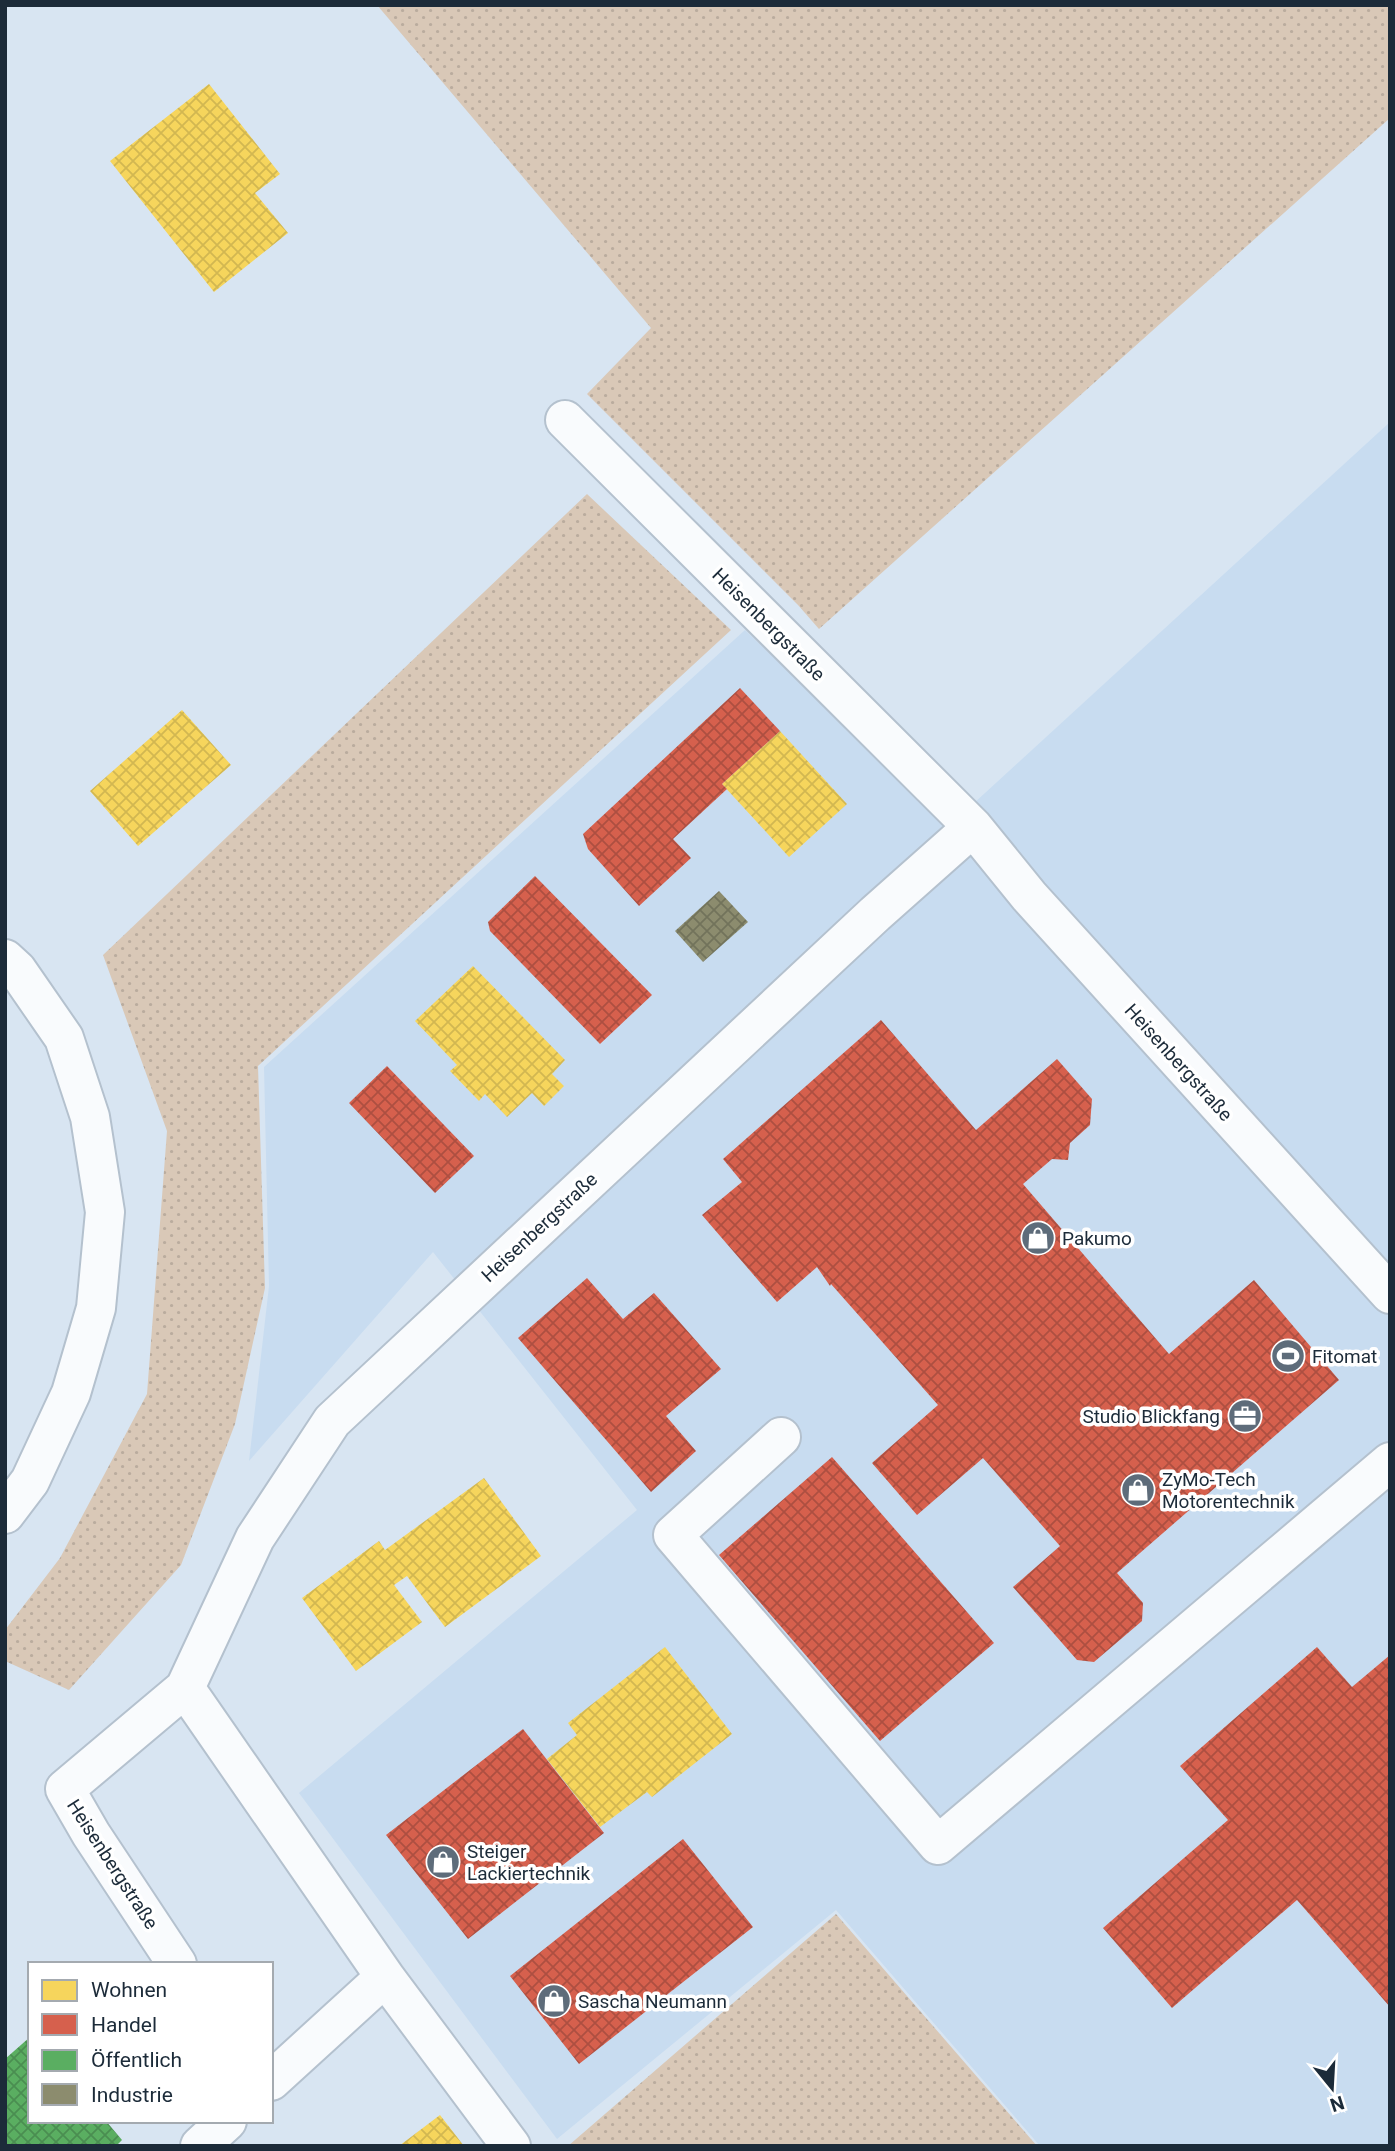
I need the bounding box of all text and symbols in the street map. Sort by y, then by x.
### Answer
street label: Heisenbergstraße [707,563,830,686]
street label: Heisenbergstraße [1120,999,1237,1126]
street label: Heisenbergstraße [477,1168,602,1287]
shop icon: Pakumo [1019,1219,1057,1257]
place label: Pakumo [1062,1227,1132,1250]
sports icon: Fitomat [1269,1337,1307,1375]
place label: Fitomat [1312,1345,1377,1368]
office icon: Studio Blickfang [1226,1397,1264,1435]
place label: Studio Blickfang [1082,1405,1220,1428]
place label: ZyMo-Tech Motorentechnik [1162,1468,1295,1513]
shop icon: ZyMo-Tech Motorentechnik [1119,1471,1157,1509]
street label: Heisenbergstraße [62,1795,163,1933]
place label: Steiger Lackiertechnik [467,1840,591,1885]
shop icon: Steiger Lackiertechnik [424,1843,462,1881]
legend [28,1962,273,2123]
text: Wohnen [91,1978,167,2002]
shop icon: Sascha Neumann [535,1982,573,2020]
place label: Sascha Neumann [578,1990,727,2013]
text: Handel [91,2013,157,2037]
text: Öffentlich [91,2048,182,2072]
north arrow [1297,2053,1367,2123]
text: Industrie [91,2083,173,2107]
text: N [1327,2091,1347,2117]

